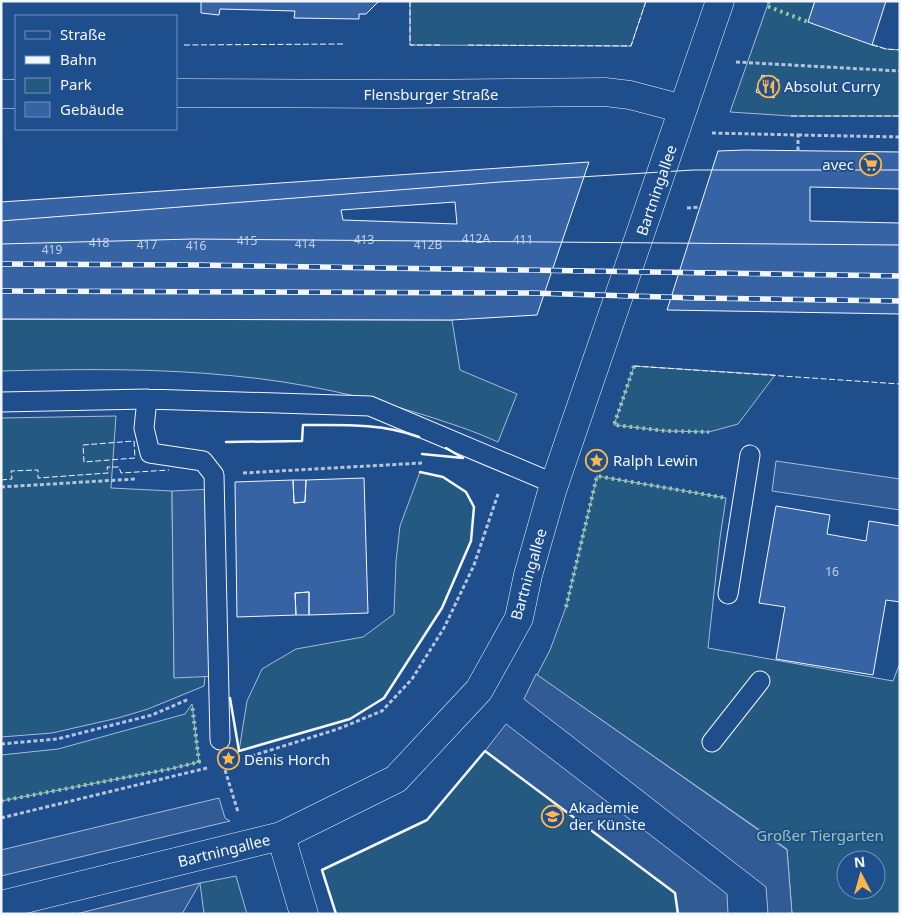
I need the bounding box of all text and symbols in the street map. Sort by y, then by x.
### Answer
legend [15,15,178,130]
text: Straße [60,24,106,44]
text: Bahn [60,49,97,69]
text: Park [60,74,92,94]
restaurant icon: Absolut Curry [756,74,780,98]
place label: Absolut Curry [784,76,881,96]
street label: Flensburger Straße [364,84,498,104]
text: Gebäude [60,99,124,119]
street label: Bartningallee [631,142,681,238]
supermarket icon: avec [858,152,882,176]
place label: avec [822,154,854,174]
house number: 412A [462,230,490,247]
house number: 413 [354,231,374,248]
house number: 411 [513,231,533,248]
house number: 415 [237,232,257,249]
house number: 418 [89,234,109,251]
house number: 414 [295,235,315,252]
house number: 417 [137,236,157,253]
house number: 412B [414,236,442,253]
house number: 416 [186,237,206,254]
house number: 419 [42,241,62,258]
place icon: Ralph Lewin [585,448,609,472]
place label: Ralph Lewin [613,450,698,470]
street label: Bartningallee [505,526,551,622]
house number: 16 [825,563,839,580]
place icon: Denis Horch [216,747,240,771]
place label: Denis Horch [244,749,330,769]
place label: Akademie der Künste [569,797,646,834]
school or university icon: Akademie der Künste [541,804,565,828]
park label: Großer Tiergarten [756,825,884,845]
street label: Bartningallee [176,829,272,871]
north arrow [836,850,886,900]
text: N [853,852,866,872]

